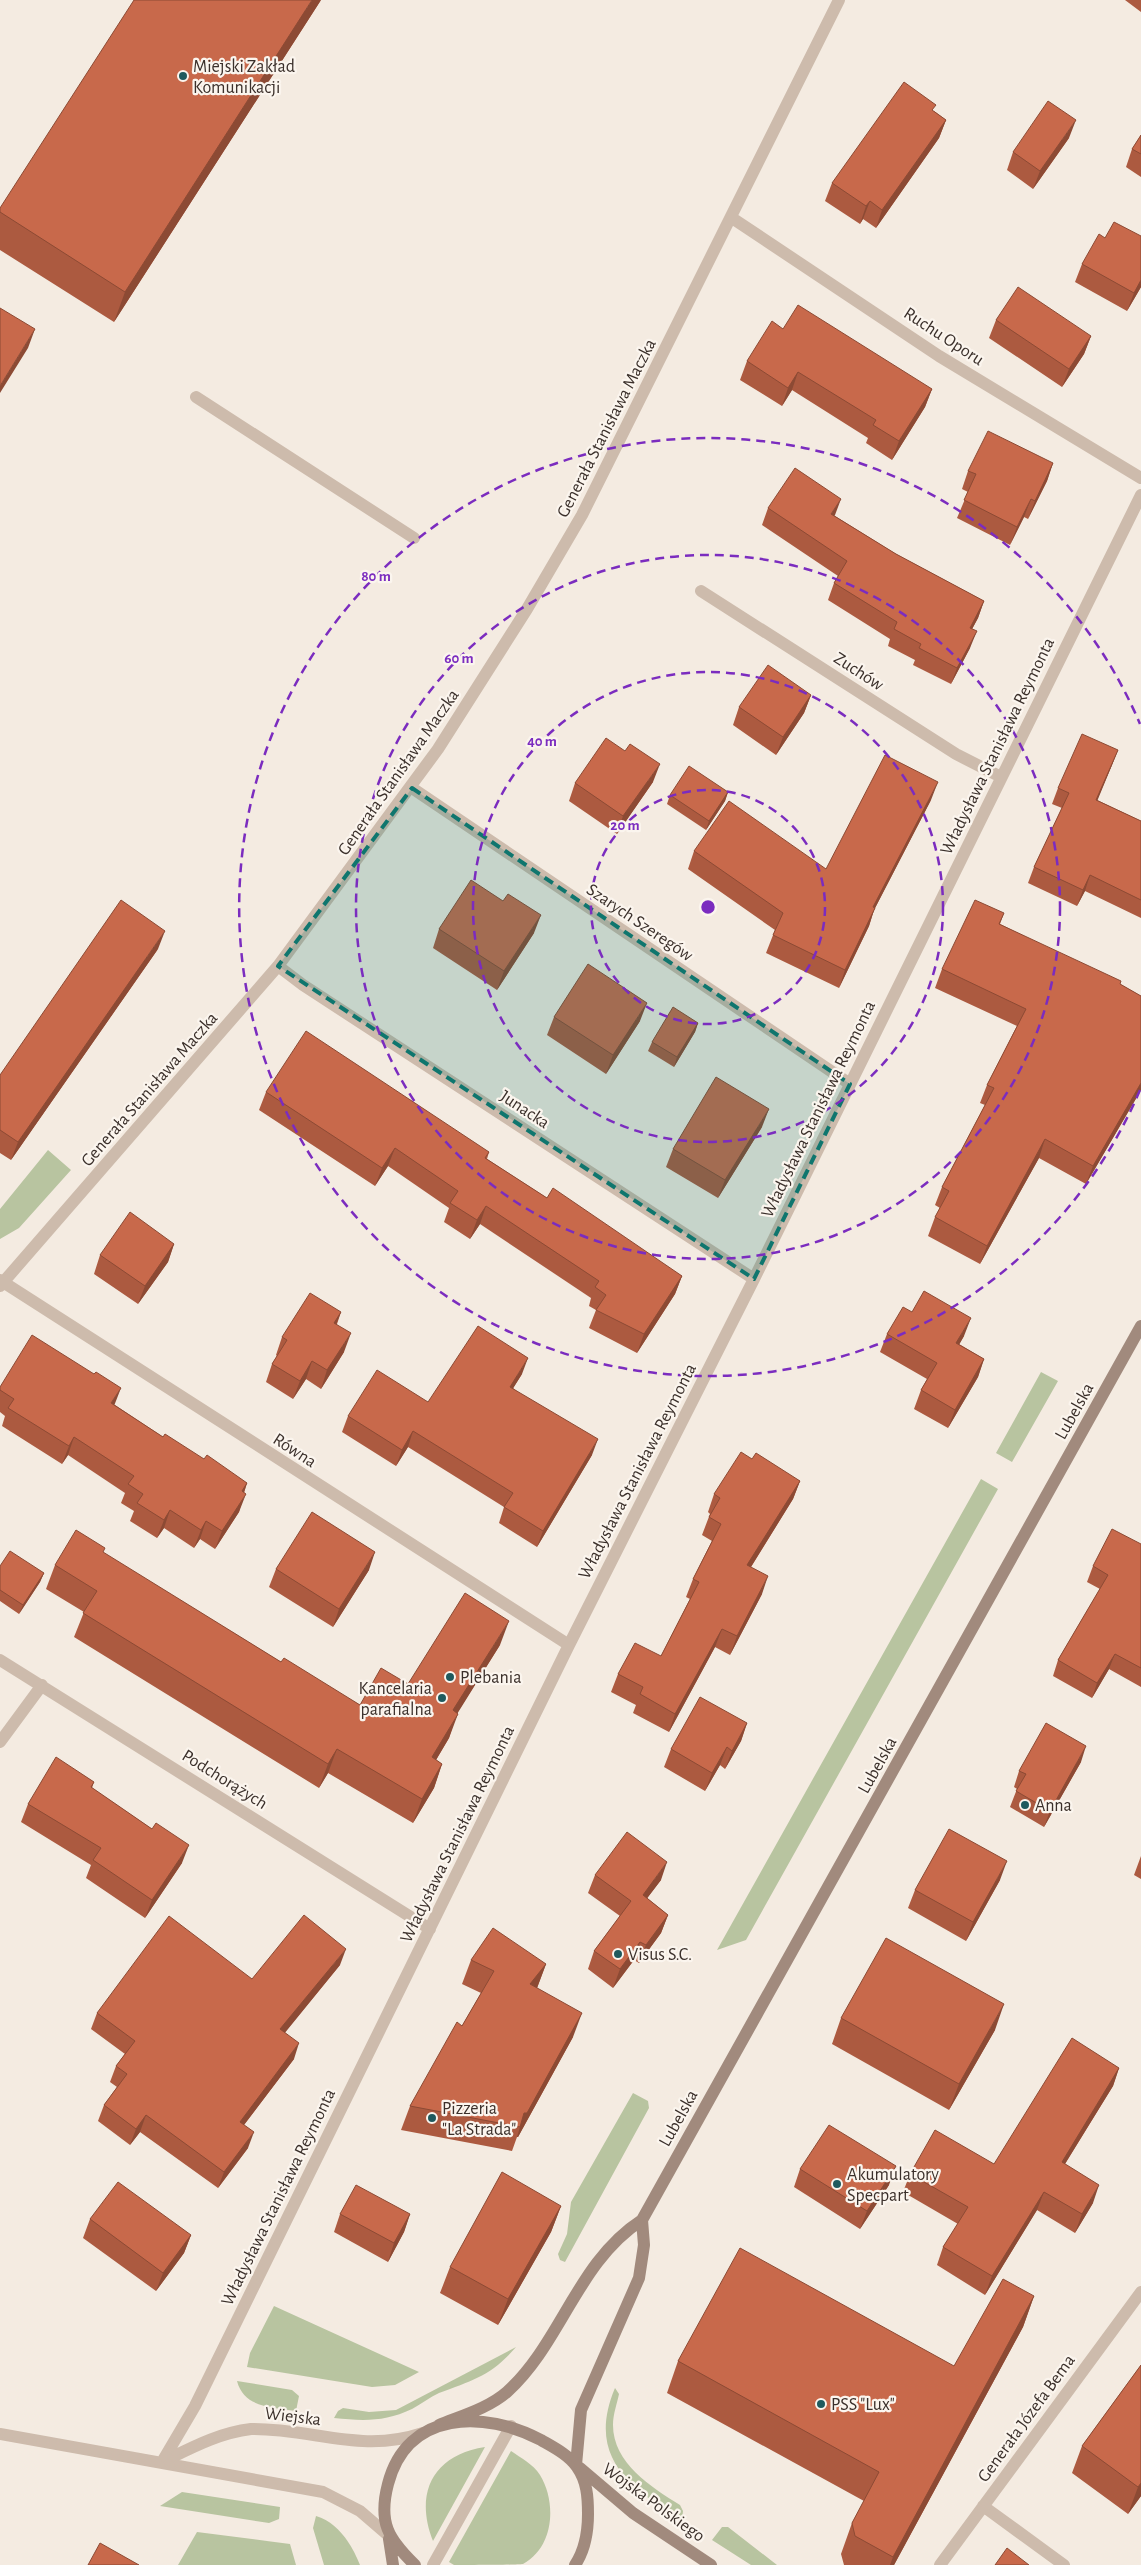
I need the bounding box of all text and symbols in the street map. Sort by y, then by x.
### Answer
place label: Miejski Zakład Komunikacji [193,58,295,97]
marker: Miejski Zakład Komunikacji [177,70,189,82]
street label: Ruchu Oporu [900,304,987,369]
street label: Generała Stanisława Maczka [554,336,660,521]
text: 80 m [361,569,391,584]
street label: Władysława Stanisława Reymonta [937,635,1058,858]
street label: Zuchów [830,649,887,694]
text: 60 m [444,651,474,666]
street label: Generała Stanisława Maczka [335,686,463,859]
text: 40 m [527,734,557,749]
text: 20 m [610,818,640,833]
street label: Szarych Szeregów [583,881,696,965]
centre of rings [699,898,717,916]
street label: Władysława Stanisława Reymonta [758,998,879,1221]
street label: Generała Stanisława Maczka [78,1009,221,1170]
street label: Junacka [496,1087,552,1132]
street label: Władysława Stanisława Reymonta [576,1361,700,1582]
street label: Lubelska [1052,1380,1098,1443]
street label: Równa [270,1430,319,1471]
place label: Plebania [460,1669,521,1687]
marker: Plebania [444,1671,456,1683]
place label: Kancelaria parafialna [359,1680,432,1719]
marker: Kancelaria parafialna [436,1692,448,1704]
street label: Władysława Stanisława Reymonta [397,1723,518,1946]
street label: Lubelska [855,1734,901,1797]
street label: Podchorążych [179,1747,270,1813]
place label: Anna [1035,1797,1072,1815]
marker: Anna [1019,1799,1031,1811]
place label: Visus S.C. [628,1946,692,1964]
marker: Visus S.C. [612,1948,624,1960]
street label: Władysława Stanisława Reymonta [218,2086,339,2309]
street label: Lubelska [656,2087,702,2150]
place label: Pizzeria "La Strada" [442,2100,516,2139]
marker: Pizzeria "La Strada" [426,2112,438,2124]
place label: Akumulatory Specpart [847,2166,939,2205]
marker: Akumulatory Specpart [831,2178,843,2190]
street label: Generała Józefa Bema [975,2352,1079,2486]
place label: PSS "Lux" [831,2396,895,2414]
marker: PSS "Lux" [815,2398,827,2410]
street label: Wiejska [264,2405,322,2429]
street label: Wojska Polskiego [599,2460,708,2546]

